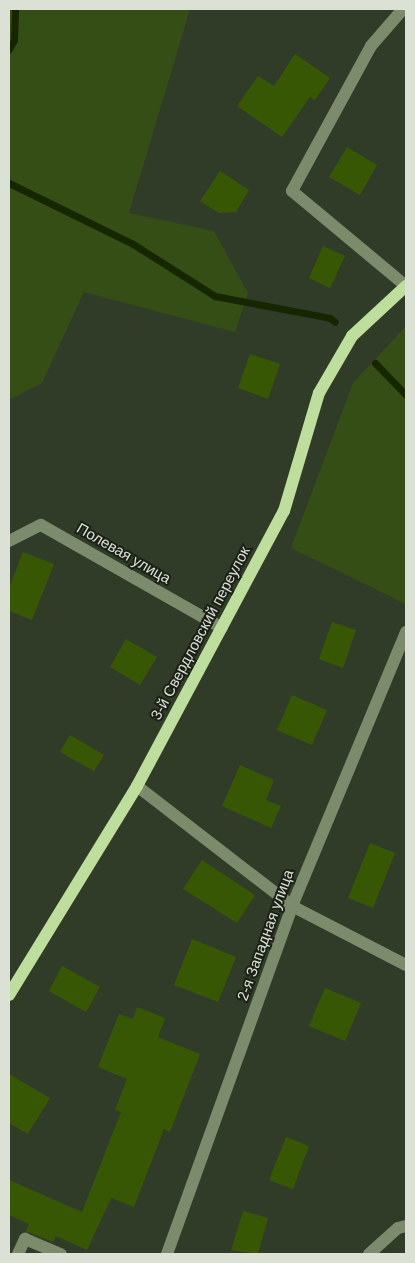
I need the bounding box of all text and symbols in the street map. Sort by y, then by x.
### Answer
street label: Полевая улица [74,519,174,587]
street label: 3-й Свердловский переулок [147,543,253,723]
street label: 2-я Западная улица [233,867,297,1003]

